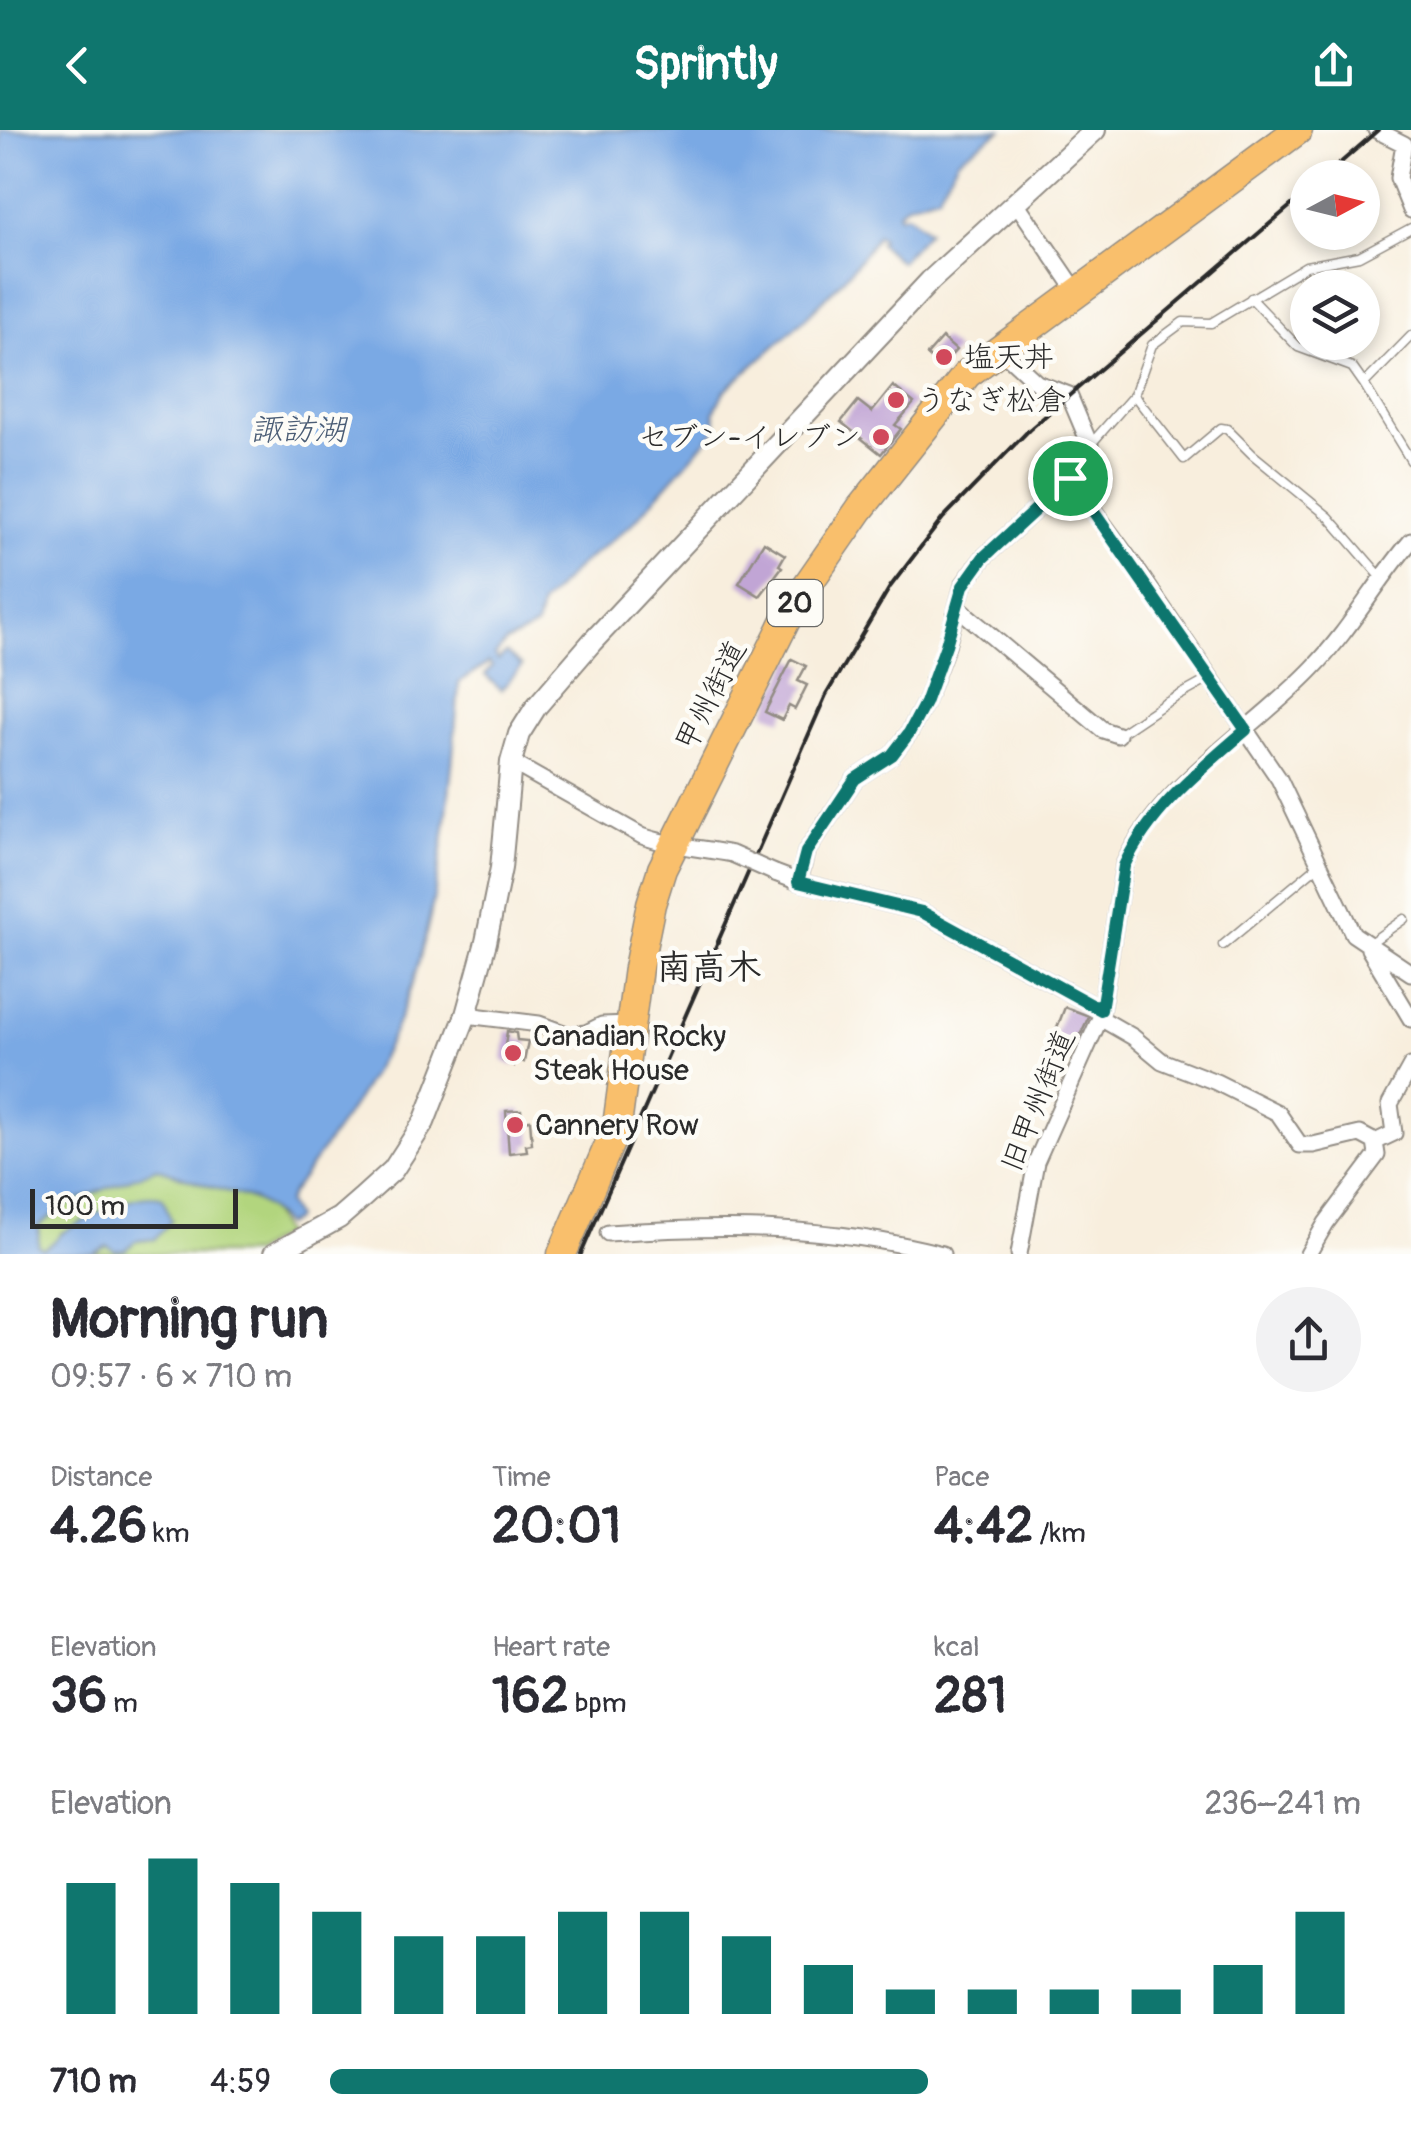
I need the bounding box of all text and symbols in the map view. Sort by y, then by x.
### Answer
text: Sprintly [633,37,778,93]
icon: back [50,38,105,93]
icon: share [1306,38,1361,93]
north arrow [1290,160,1380,250]
map controls [1290,160,1380,360]
button: layers [1290,270,1380,360]
place label: 塩天丼 [964,339,1054,376]
marker: 塩天丼 [933,346,955,368]
place label: うなぎ松倉 [916,382,1066,419]
marker: うなぎ松倉 [885,389,907,411]
water label: 諏訪湖 [250,410,349,450]
place label: セブン-イレブン [638,419,861,456]
marker: セブン-イレブン [870,426,892,448]
pin [1028,436,1113,521]
icon: arrive [1043,451,1098,506]
road number: 20 [768,580,822,626]
street label: 甲州街道 [667,634,755,758]
district label: 南高木 [656,946,762,990]
place label: Canadian Rocky Steak House [533,1018,726,1089]
street label: 旧甲州街道 [993,1025,1083,1177]
marker: Canadian Rocky Steak House [502,1042,524,1064]
place label: Cannery Row [535,1107,699,1144]
marker: Cannery Row [504,1114,526,1136]
scale bar [30,1184,238,1228]
text: 100 m [45,1189,125,1224]
text: Morning run [50,1285,328,1354]
button: share [1256,1287,1361,1392]
text: 09:57 · 6 × 710 m [50,1357,292,1397]
text: Distance [50,1460,152,1495]
text: Time [492,1460,551,1495]
text: Pace [934,1460,989,1495]
text: 4.26 [50,1495,147,1558]
text: 20:01 [492,1495,621,1558]
text: 4:42 [934,1495,1033,1558]
text: km [147,1516,190,1551]
text: /km [1033,1516,1086,1551]
text: Elevation [50,1630,157,1665]
text: Heart rate [492,1630,610,1665]
text: kcal [934,1630,980,1665]
text: 36 [50,1665,107,1728]
text: 162 [492,1665,569,1728]
text: 281 [934,1665,1007,1728]
text: m [107,1686,138,1721]
text: bpm [569,1686,627,1721]
text: Elevation [50,1784,172,1824]
text: 236–241 m [1204,1784,1361,1824]
text: 710 m [50,2062,137,2102]
text: 4:59 [210,2062,271,2102]

